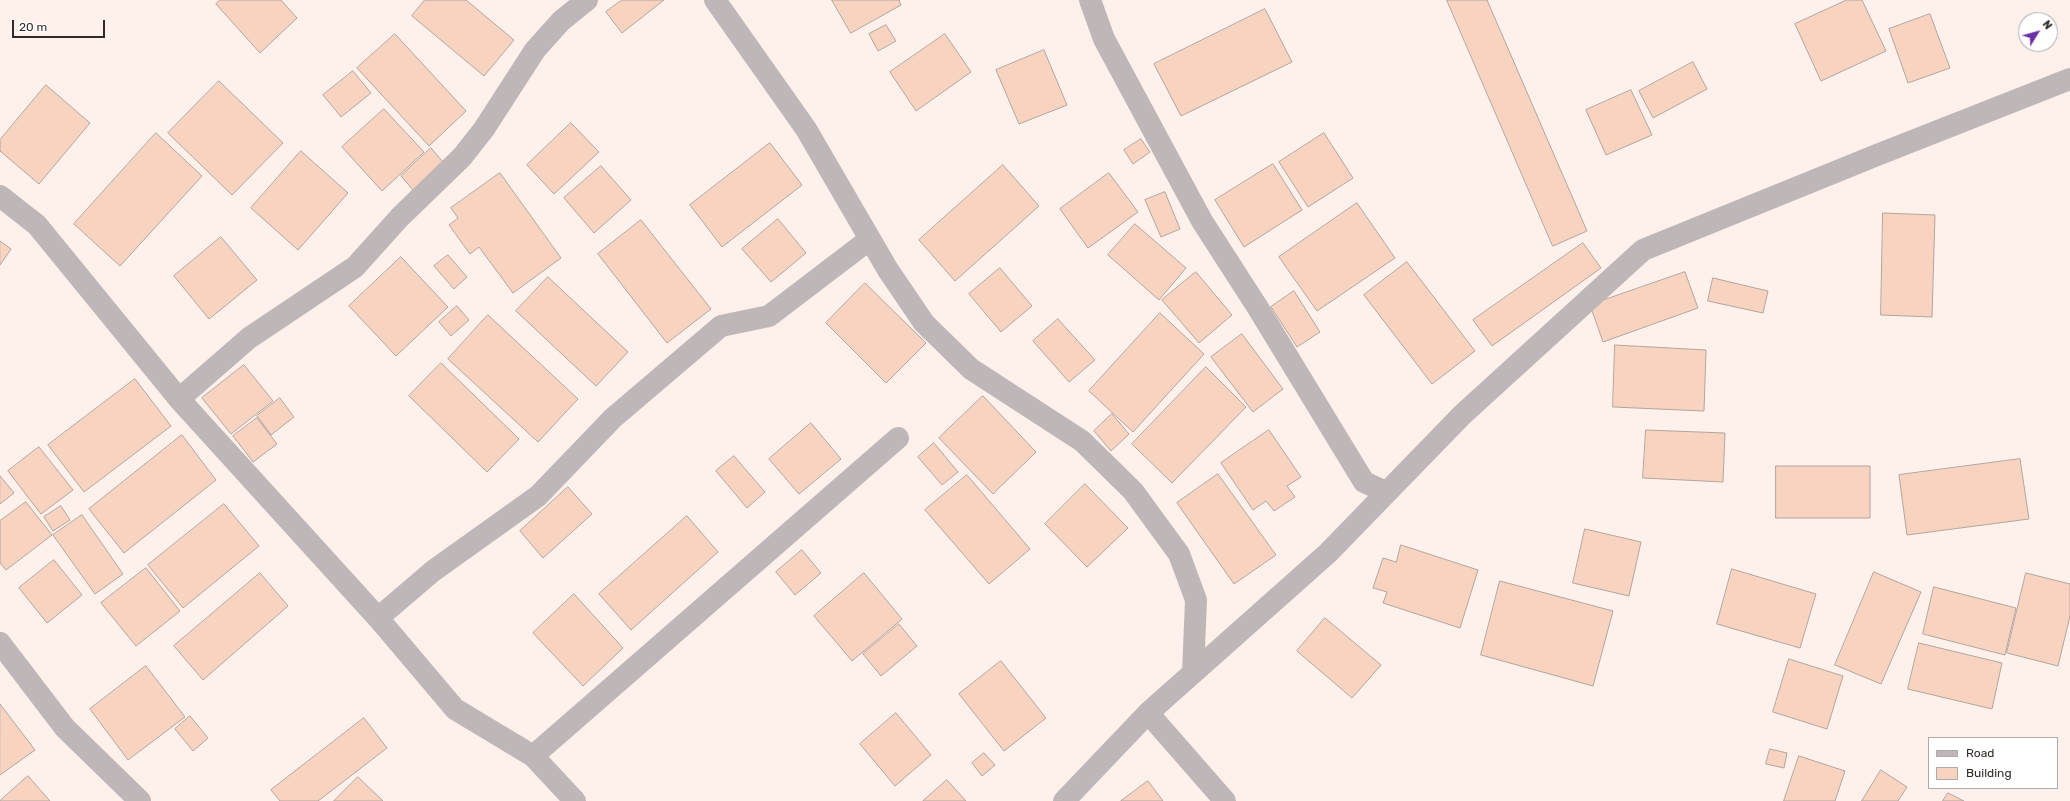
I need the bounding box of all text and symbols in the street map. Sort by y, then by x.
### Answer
scale bar [14,12,107,38]
north arrow [2018,12,2058,52]
text: N [2040,18,2055,32]
text: 20 m [19,20,47,34]
legend [1928,737,2058,789]
text: Road [1966,746,1994,760]
text: Building [1966,766,2012,780]

